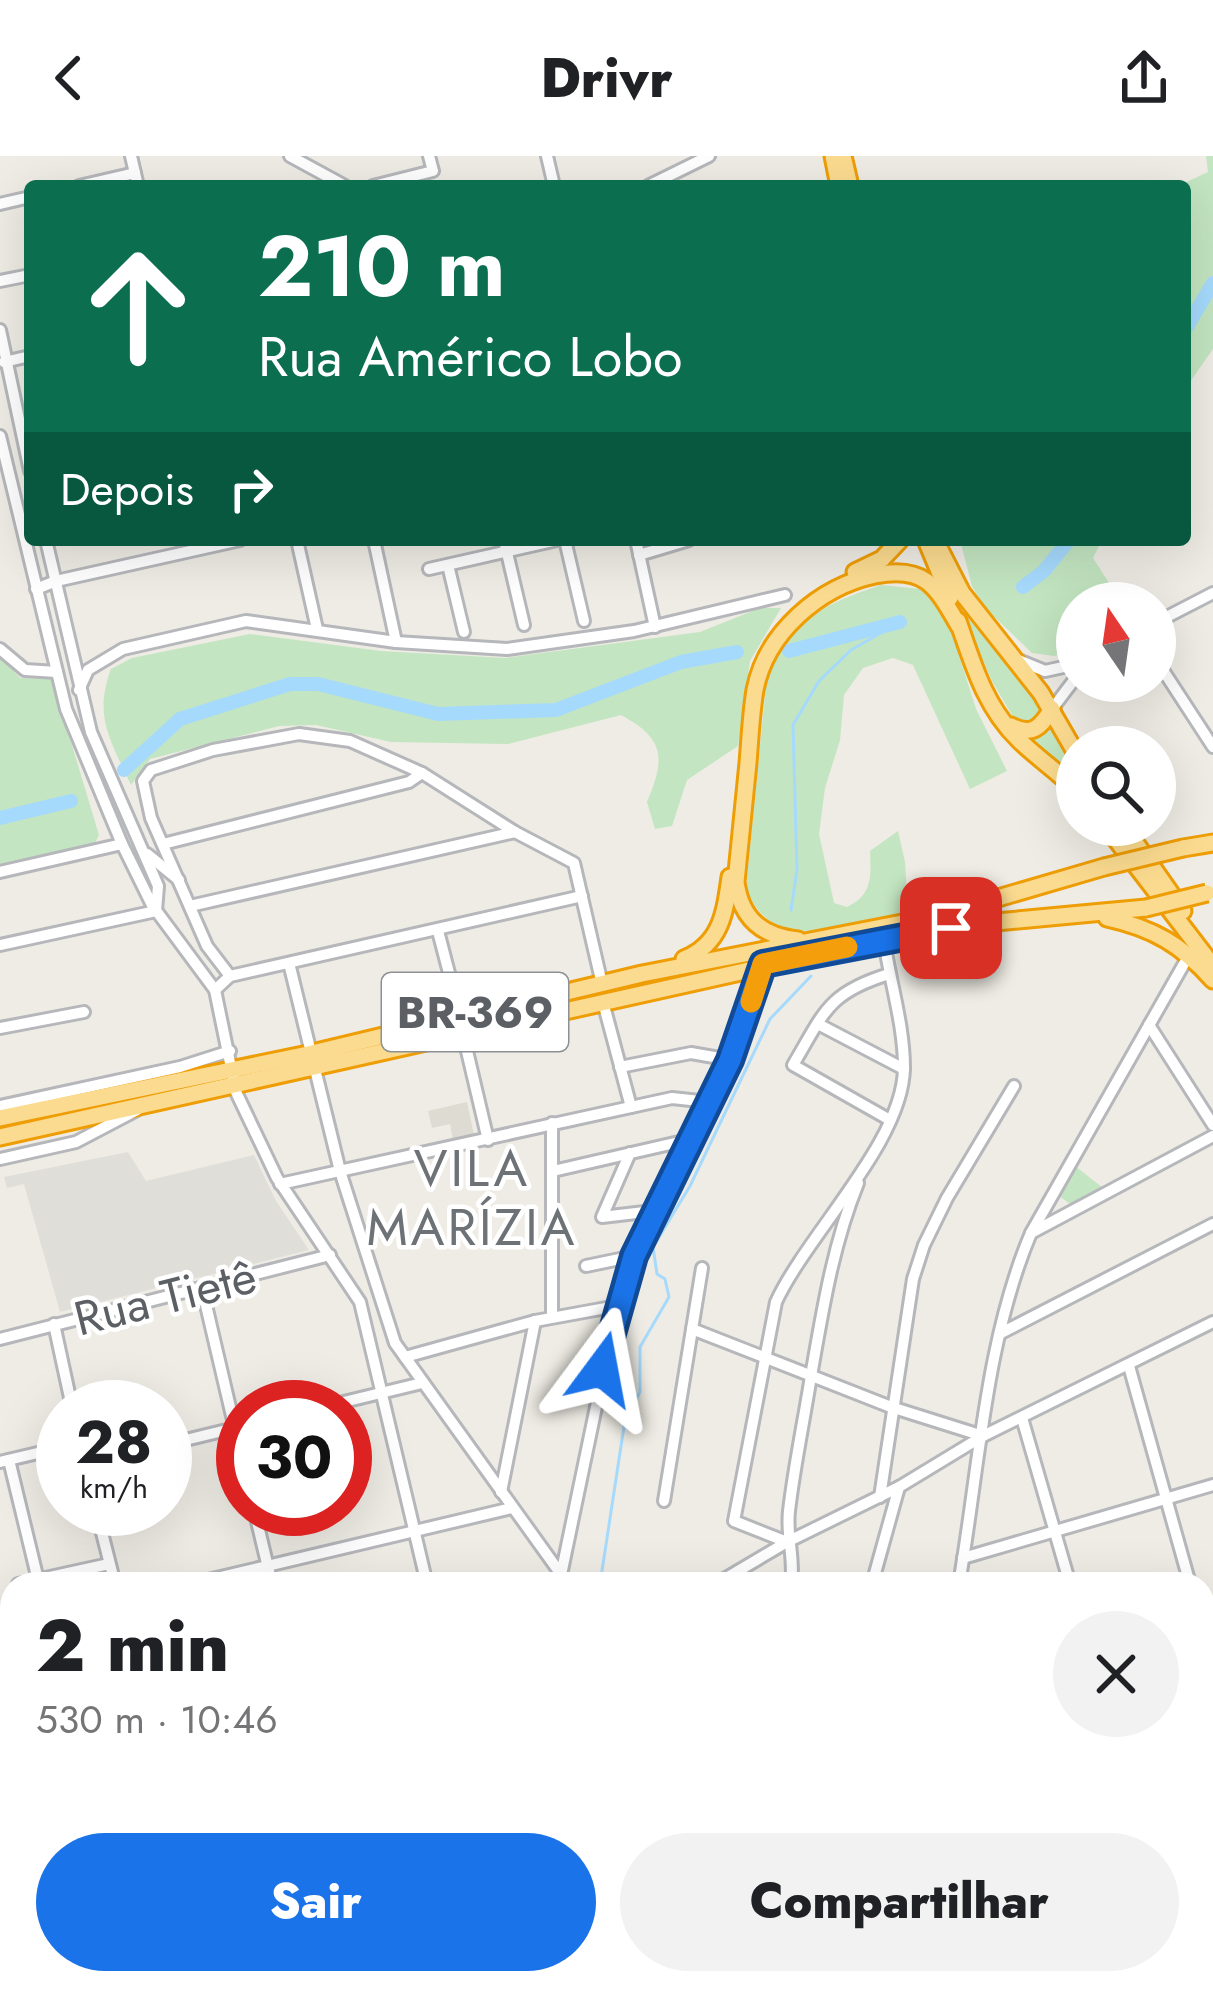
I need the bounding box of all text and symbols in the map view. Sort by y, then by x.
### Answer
text: Drivr [540,39,673,117]
icon: back [36,45,102,111]
icon: share [1111,45,1177,111]
text: 210 m [258,206,506,328]
icon: ahead [60,228,216,384]
text: Rua Américo Lobo [258,318,682,396]
icon: right [218,456,284,522]
text: Depois [60,457,194,522]
north arrow [1056,582,1176,702]
map controls [1056,582,1176,846]
button: search [1056,726,1176,846]
pin [900,877,1002,979]
icon: arrive [918,895,984,961]
road number: BR-369 [382,973,568,1051]
district label: VILA MARÍZIA [367,1131,577,1264]
street label: Rua Tietê [67,1242,263,1353]
position arrow [539,1306,665,1432]
speed limit sign: 30 [216,1380,372,1536]
text: 28 [76,1399,152,1486]
text: km/h [80,1466,148,1509]
text: 2 min [36,1594,229,1698]
button: close [1053,1611,1179,1737]
text: 530 m · 10:46 [36,1691,278,1748]
button: Sair [36,1833,596,1971]
button: Compartilhar [620,1833,1179,1971]

